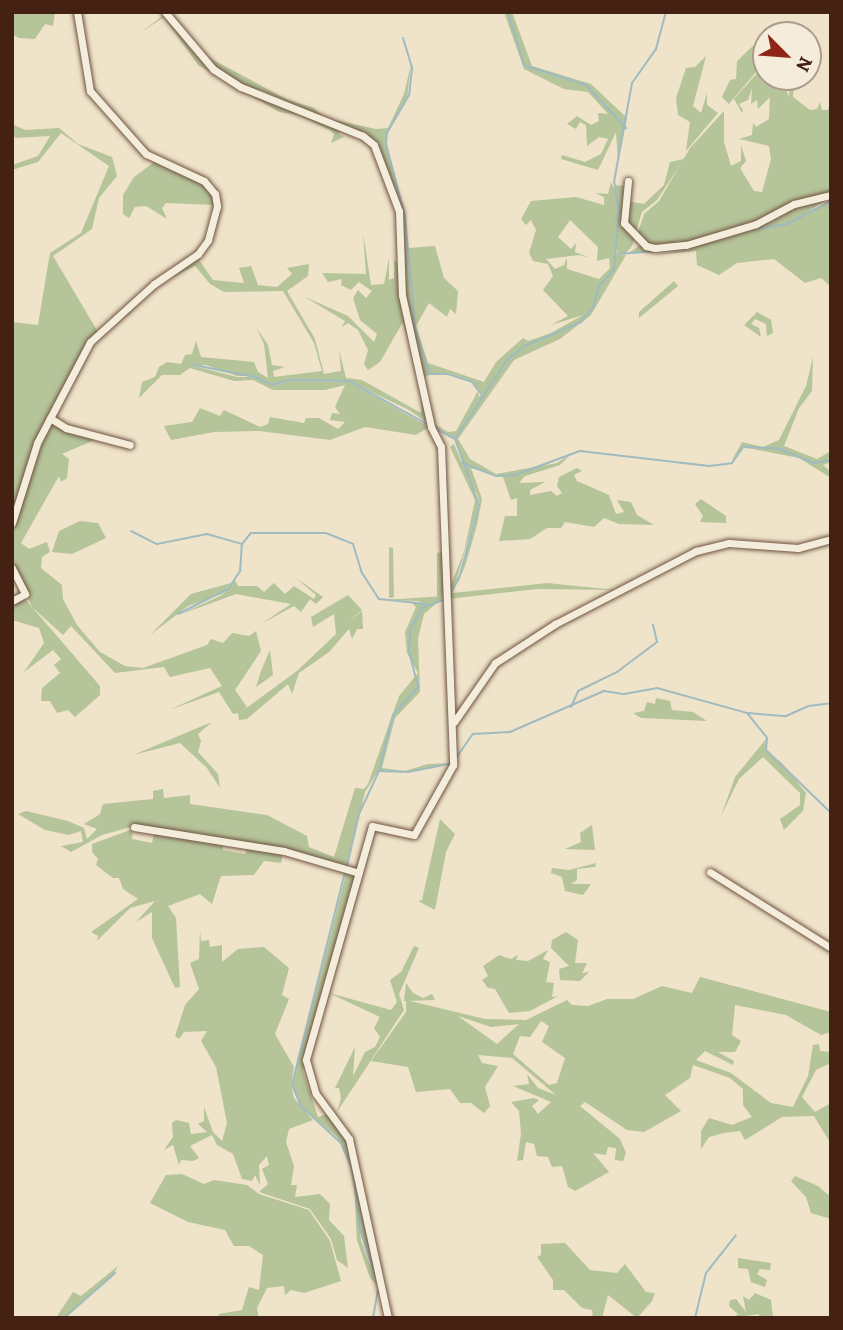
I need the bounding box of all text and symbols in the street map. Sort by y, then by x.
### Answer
north arrow [752,21,822,91]
text: N [790,52,819,76]

